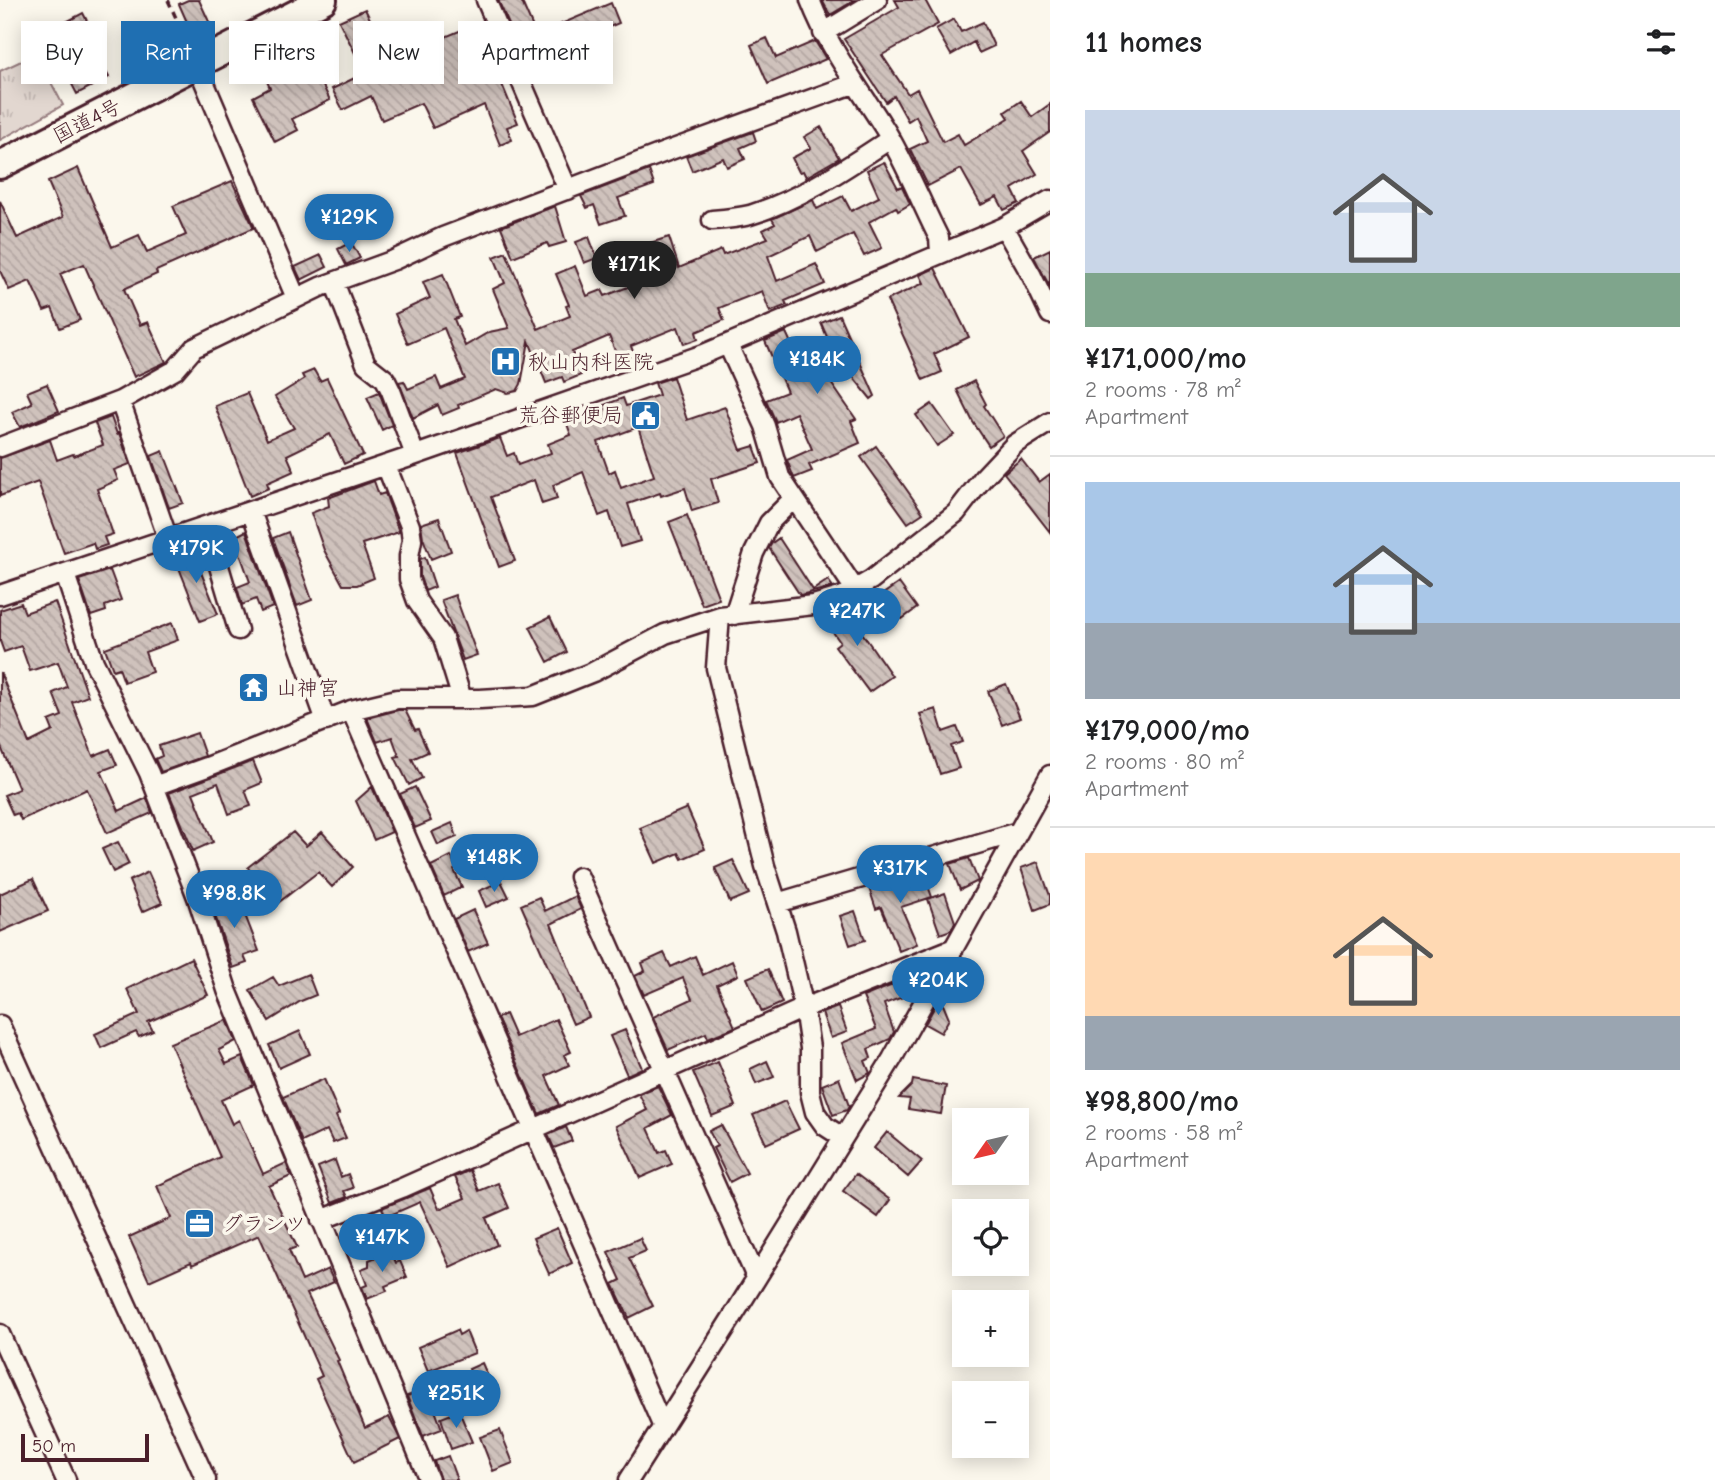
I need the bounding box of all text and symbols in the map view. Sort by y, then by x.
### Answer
chip: Buy [21,21,107,84]
chip: Rent [121,21,215,84]
chip: Filters [229,21,339,84]
chip: New [353,21,444,84]
chip: Apartment [458,21,613,84]
icon: filters [1642,23,1680,61]
text: 11 homes [1085,25,1202,60]
street label: 国道4号 [49,94,125,148]
icon: home [1320,155,1446,281]
pin: ¥129K [300,194,398,254]
text: ¥129K [321,203,377,230]
pin: ¥171K [585,242,683,301]
text: ¥171K [608,250,660,277]
pin: ¥184K [768,336,866,396]
text: ¥171,000/mo [1085,341,1247,376]
hospital icon: 秋山内科医院 [488,345,522,379]
text: ¥184K [789,345,845,372]
place label: 秋山内科医院 [528,350,654,374]
text: 2 rooms · 78 m² [1085,376,1241,403]
public building icon: 荒谷郵便局 [629,398,663,432]
place label: 荒谷郵便局 [518,403,623,427]
text: Apartment [1085,403,1188,430]
pin: ¥179K [147,526,245,585]
icon: home [1320,527,1446,653]
text: ¥179K [168,534,224,561]
pin: ¥247K [808,588,906,648]
text: ¥247K [829,597,885,624]
temple icon: 山神宮 [236,671,270,705]
place label: 山神宮 [276,676,339,700]
text: ¥179,000/mo [1085,713,1250,748]
text: 2 rooms · 80 m² [1085,748,1244,775]
text: Apartment [1085,775,1188,802]
pin: ¥148K [445,834,543,894]
text: ¥148K [466,843,522,870]
pin: ¥317K [851,846,949,905]
text: ¥317K [873,854,928,881]
pin: ¥98.8K [177,870,291,930]
text: ¥98.8K [202,879,266,906]
icon: home [1320,898,1446,1024]
pin: ¥204K [889,958,987,1017]
text: ¥204K [908,966,968,993]
text: ¥98,800/mo [1085,1084,1239,1119]
north arrow [952,1108,1029,1185]
map controls [952,1108,1029,1458]
text: 2 rooms · 58 m² [1085,1119,1243,1146]
text: Apartment [1085,1146,1188,1173]
button: locate [952,1199,1029,1276]
office icon: グランツ [182,1207,216,1241]
place label: グランツ [222,1212,306,1236]
pin: ¥147K [333,1214,431,1274]
text: ¥147K [355,1223,409,1250]
button: + [952,1290,1029,1367]
pin: ¥251K [407,1370,505,1430]
text: ¥251K [428,1379,484,1406]
button: − [952,1381,1029,1458]
scale bar [21,1431,149,1463]
text: 50 m [32,1435,76,1457]

